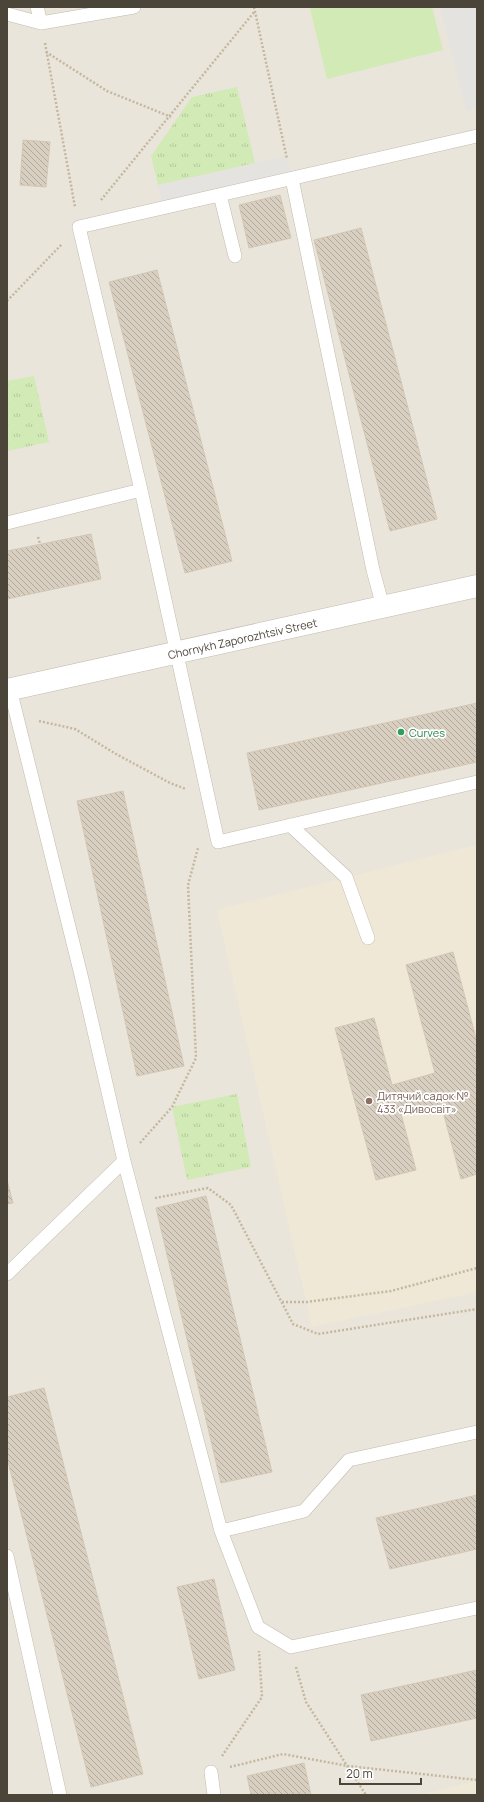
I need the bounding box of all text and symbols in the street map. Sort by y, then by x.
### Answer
street label: Chornykh Zaporozhtsiv Street [166,614,318,662]
place label: Curves [409,725,445,740]
marker: Curves [396,727,406,737]
place label: Дитячий садок № 433 «Дивосвіт» [377,1088,469,1116]
marker: Дитячий садок № 433 «Дивосвіт» [364,1096,374,1106]
scale bar [340,1760,421,1786]
text: 20 m [346,1765,373,1782]

